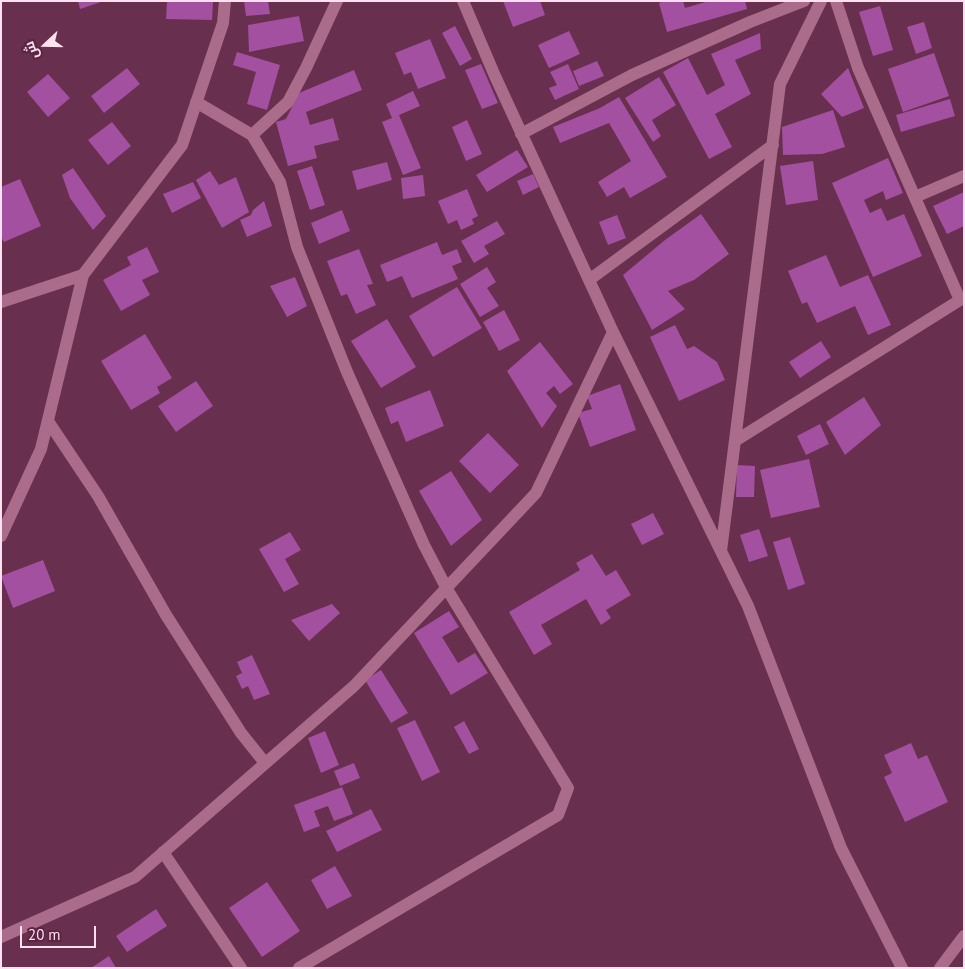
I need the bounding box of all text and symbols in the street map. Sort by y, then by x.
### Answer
north arrow [20,20,70,70]
text: ش [19,39,43,62]
scale bar [22,916,99,948]
text: 20 m [28,925,61,944]

